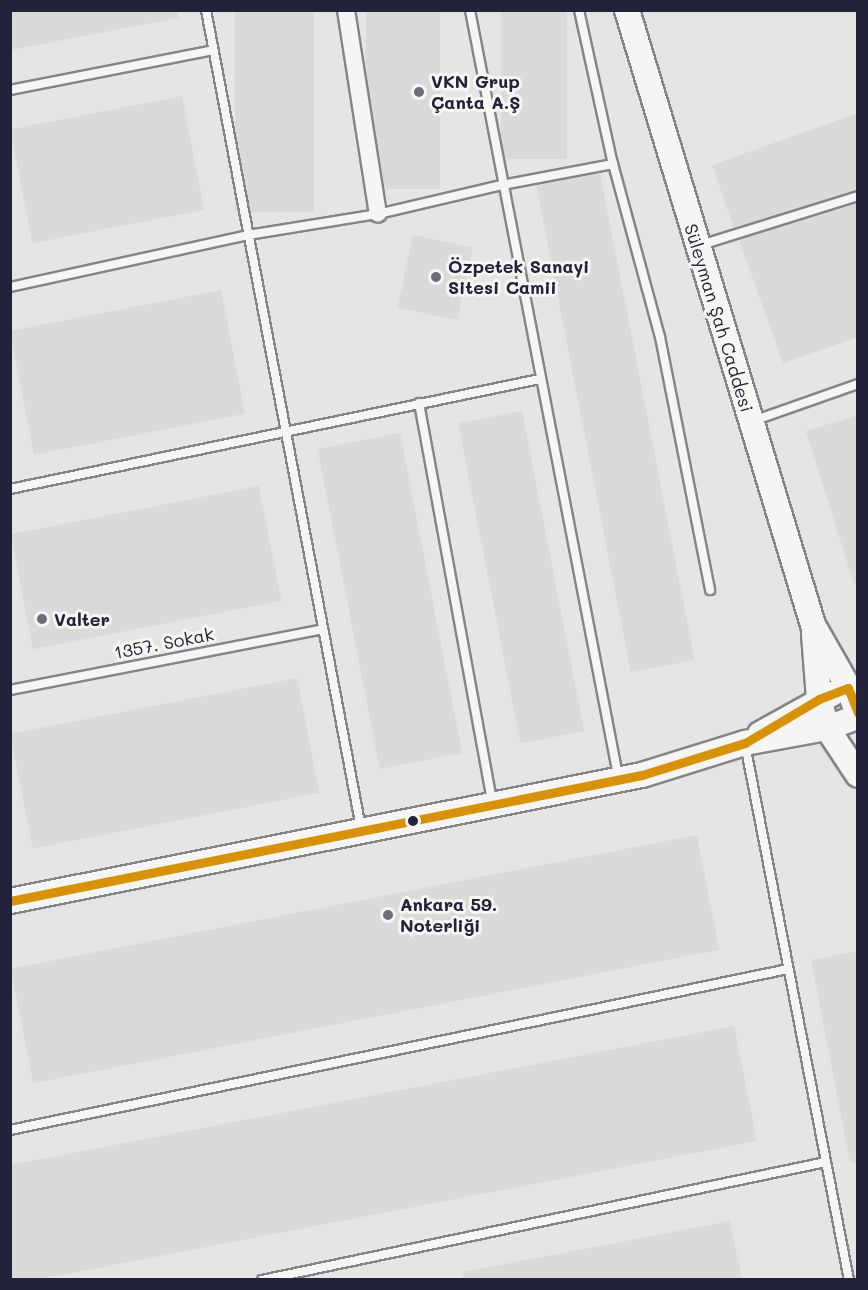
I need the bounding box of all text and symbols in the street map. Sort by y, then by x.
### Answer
place label: VKN Grup Çanta A.Ş [431,71,521,113]
marker: VKN Grup Çanta A.Ş [412,85,426,99]
street label: Süleyman Şah Caddesi [680,221,758,415]
place label: Özpetek Sanayi Sitesi Camii [448,256,589,298]
marker: Özpetek Sanayi Sitesi Camii [429,270,443,284]
place label: Valter [54,608,110,630]
marker: Valter [35,612,49,626]
street label: 1357. Sokak [112,623,216,663]
unlabelled marker [407,815,419,827]
place label: Ankara 59. Noterliği [400,894,497,936]
marker: Ankara 59. Noterliği [381,908,395,922]

